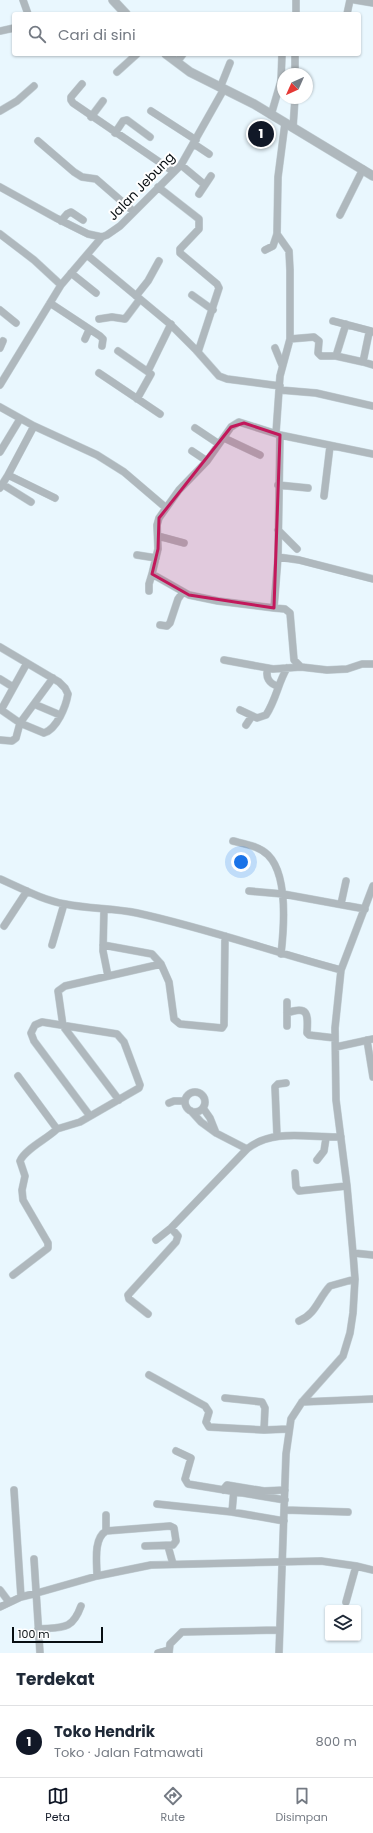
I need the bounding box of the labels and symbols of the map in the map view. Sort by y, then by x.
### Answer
north arrow [277,68,313,104]
pin: 1 [248,119,274,149]
street label: Jalan Jebung [104,148,179,225]
your location [231,852,251,872]
scale bar [12,1625,103,1644]

